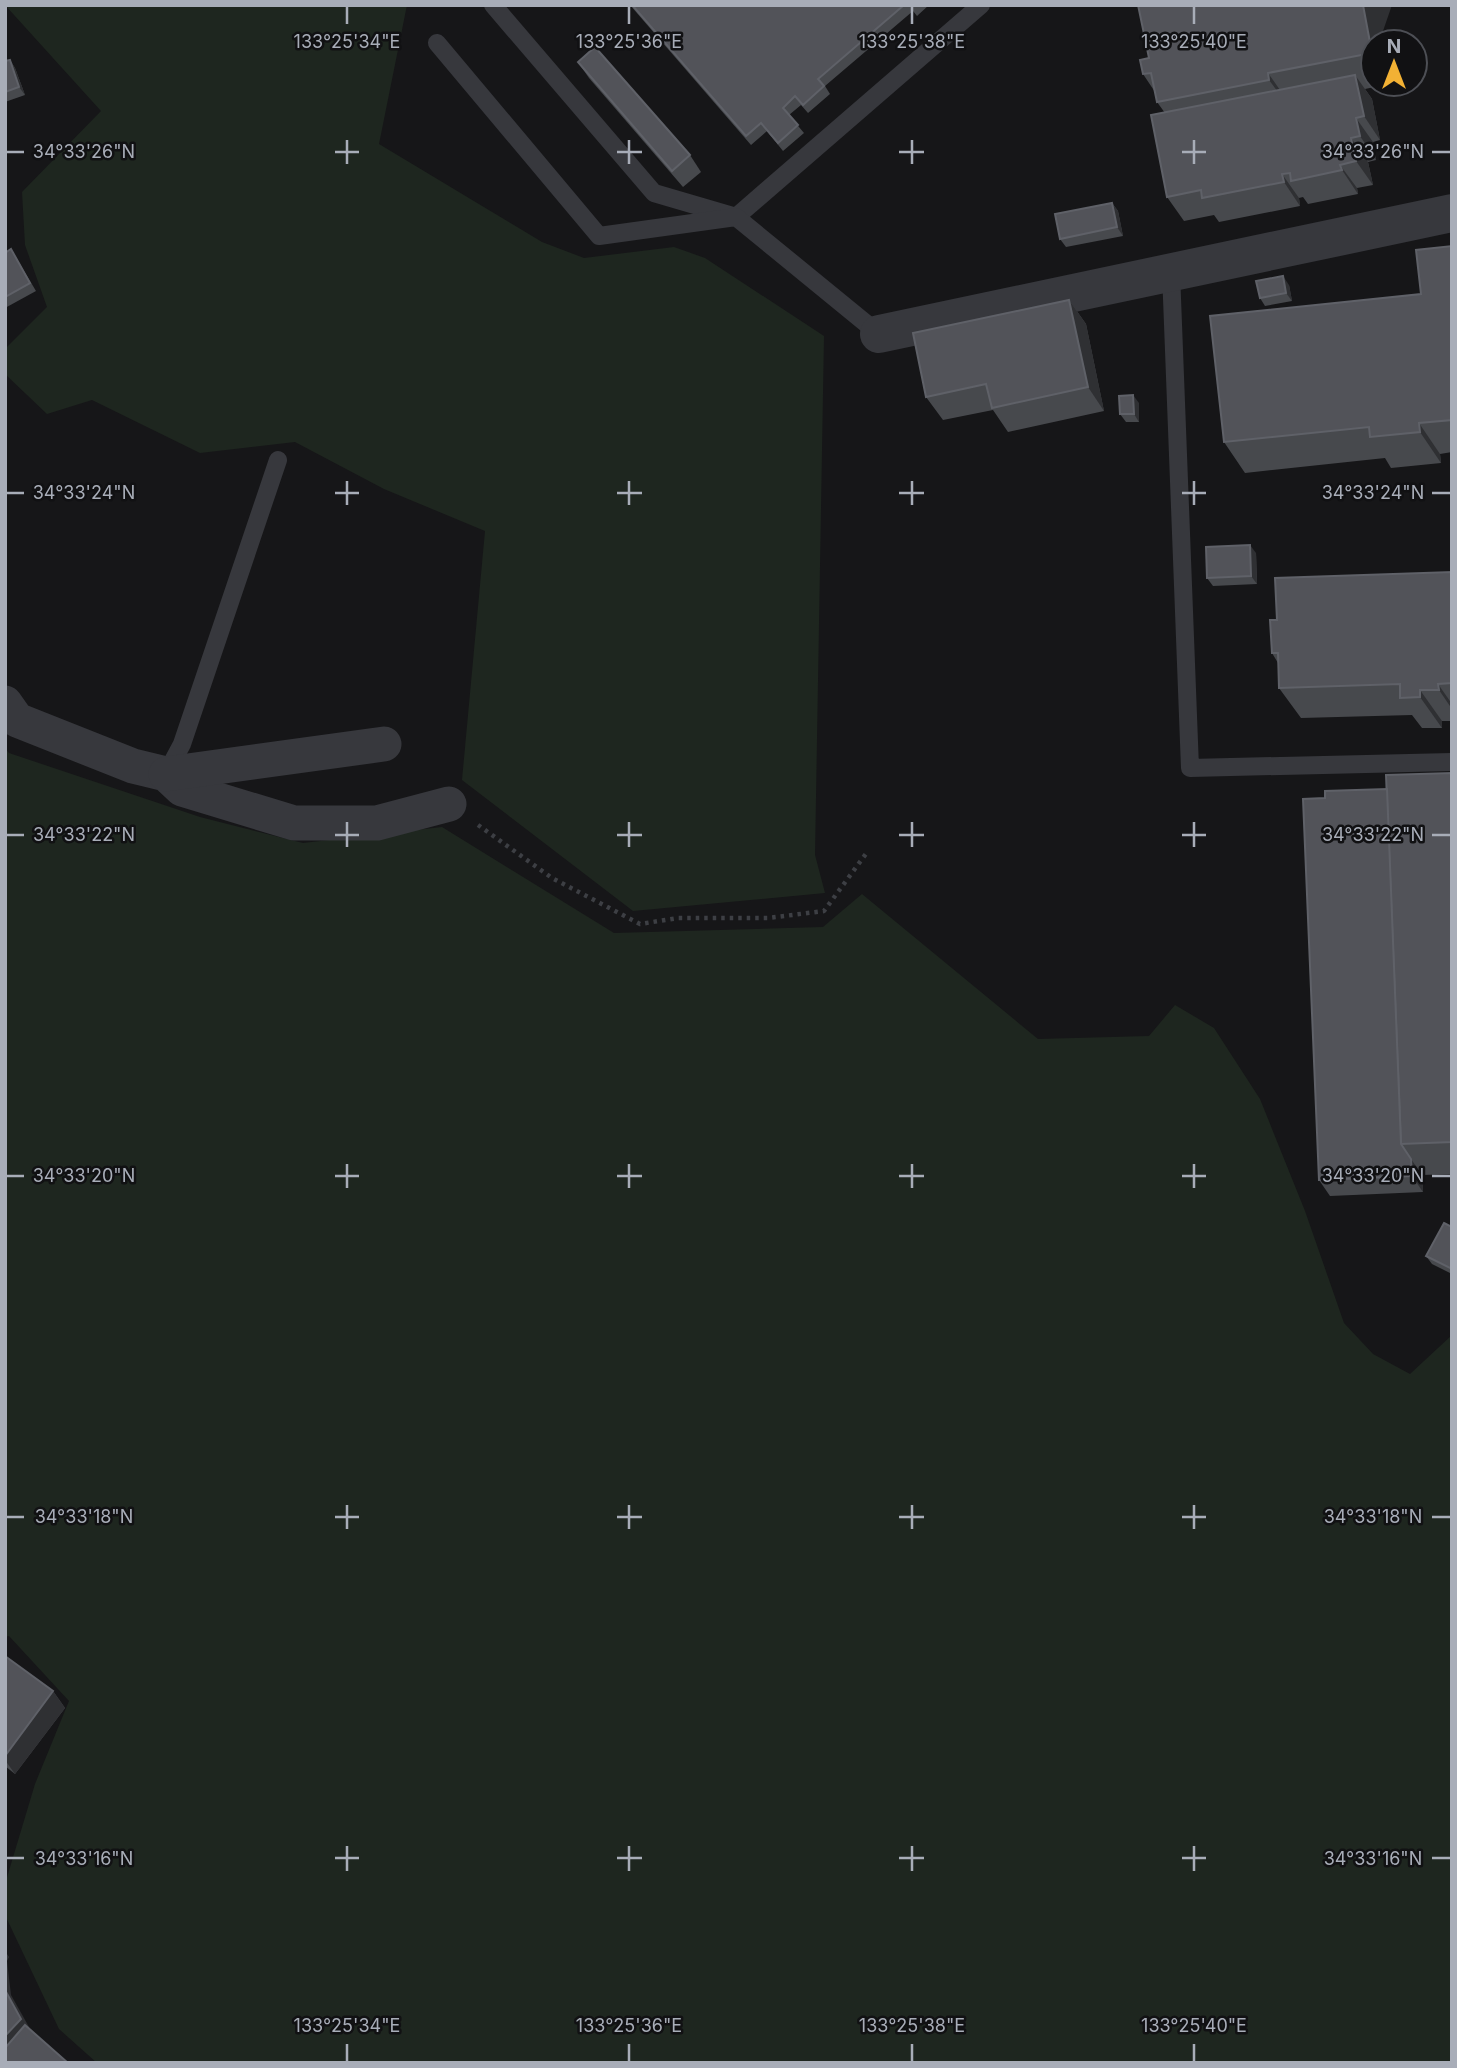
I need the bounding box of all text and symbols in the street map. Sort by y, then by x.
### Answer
north arrow [1359,28,1429,98]
text: 133°25'34"E [294,31,400,52]
text: 133°25'36"E [576,31,682,52]
text: 133°25'38"E [859,31,965,52]
text: 133°25'40"E [1141,31,1247,52]
text: N [1387,35,1401,58]
text: 34°33'26"N [33,141,135,162]
text: 34°33'26"N [1322,141,1424,162]
text: 34°33'24"N [33,482,135,503]
text: 34°33'24"N [1322,482,1424,503]
text: 34°33'22"N [33,824,135,845]
text: 34°33'22"N [1322,824,1424,845]
text: 34°33'20"N [33,1165,135,1186]
text: 34°33'20"N [1322,1165,1424,1186]
text: 34°33'18"N [35,1506,133,1527]
text: 34°33'18"N [1324,1506,1422,1527]
text: 34°33'16"N [35,1848,133,1869]
text: 34°33'16"N [1324,1848,1422,1869]
text: 133°25'34"E [294,2015,400,2036]
text: 133°25'36"E [576,2015,682,2036]
text: 133°25'38"E [859,2015,965,2036]
text: 133°25'40"E [1141,2015,1247,2036]

